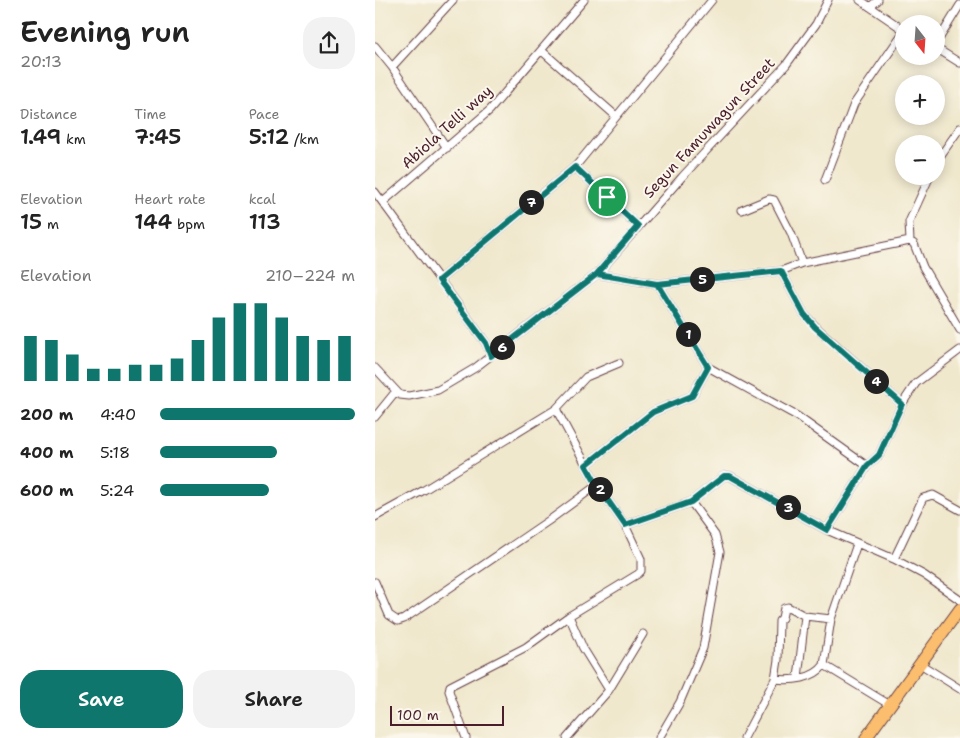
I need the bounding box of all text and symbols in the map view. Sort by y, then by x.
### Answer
text: Evening run [20,13,190,51]
north arrow [895,15,945,65]
map controls [895,15,945,185]
button: share [303,17,355,69]
text: 20:13 [20,51,62,72]
street label: Segun Famuwagun Street [639,54,779,202]
button: + [895,75,945,125]
street label: Abiola Telli way [397,81,497,173]
text: Distance [20,105,77,123]
text: Time [134,105,166,123]
text: Pace [249,105,279,123]
text: 1.49 [20,123,61,151]
text: 7:45 [134,123,181,151]
text: 5:12 [249,123,289,151]
text: km [61,130,86,148]
text: /km [289,130,319,148]
button: − [895,135,945,185]
pin [586,176,628,218]
icon: arrive [593,183,621,211]
text: Elevation [20,190,83,208]
text: Heart rate [134,190,206,208]
text: kcal [249,190,276,208]
pin: 7 [519,190,543,214]
text: 7 [527,193,536,211]
text: 15 [20,208,42,236]
text: 144 [134,208,172,236]
text: 113 [249,208,281,236]
text: m [42,215,59,233]
text: bpm [172,215,205,233]
text: Elevation [20,265,92,286]
text: 210–224 m [265,265,355,286]
pin: 5 [689,266,715,292]
text: 5 [698,270,707,288]
pin: 1 [675,322,701,346]
text: 1 [685,325,692,343]
pin: 6 [489,334,515,360]
text: 6 [498,338,507,356]
pin: 4 [863,368,889,394]
text: 4 [872,372,881,390]
text: 200 m [20,404,73,425]
text: 4:40 [100,404,136,425]
text: 400 m [20,442,74,463]
text: 5:18 [100,442,130,463]
pin: 2 [587,476,613,502]
text: 600 m [20,480,74,501]
text: 5:24 [100,480,134,501]
text: 2 [596,480,605,498]
pin: 3 [775,494,801,520]
text: 3 [784,498,793,516]
button: Save [20,670,183,728]
button: Share [193,670,355,728]
scale bar [390,703,504,726]
text: 100 m [397,706,439,724]

